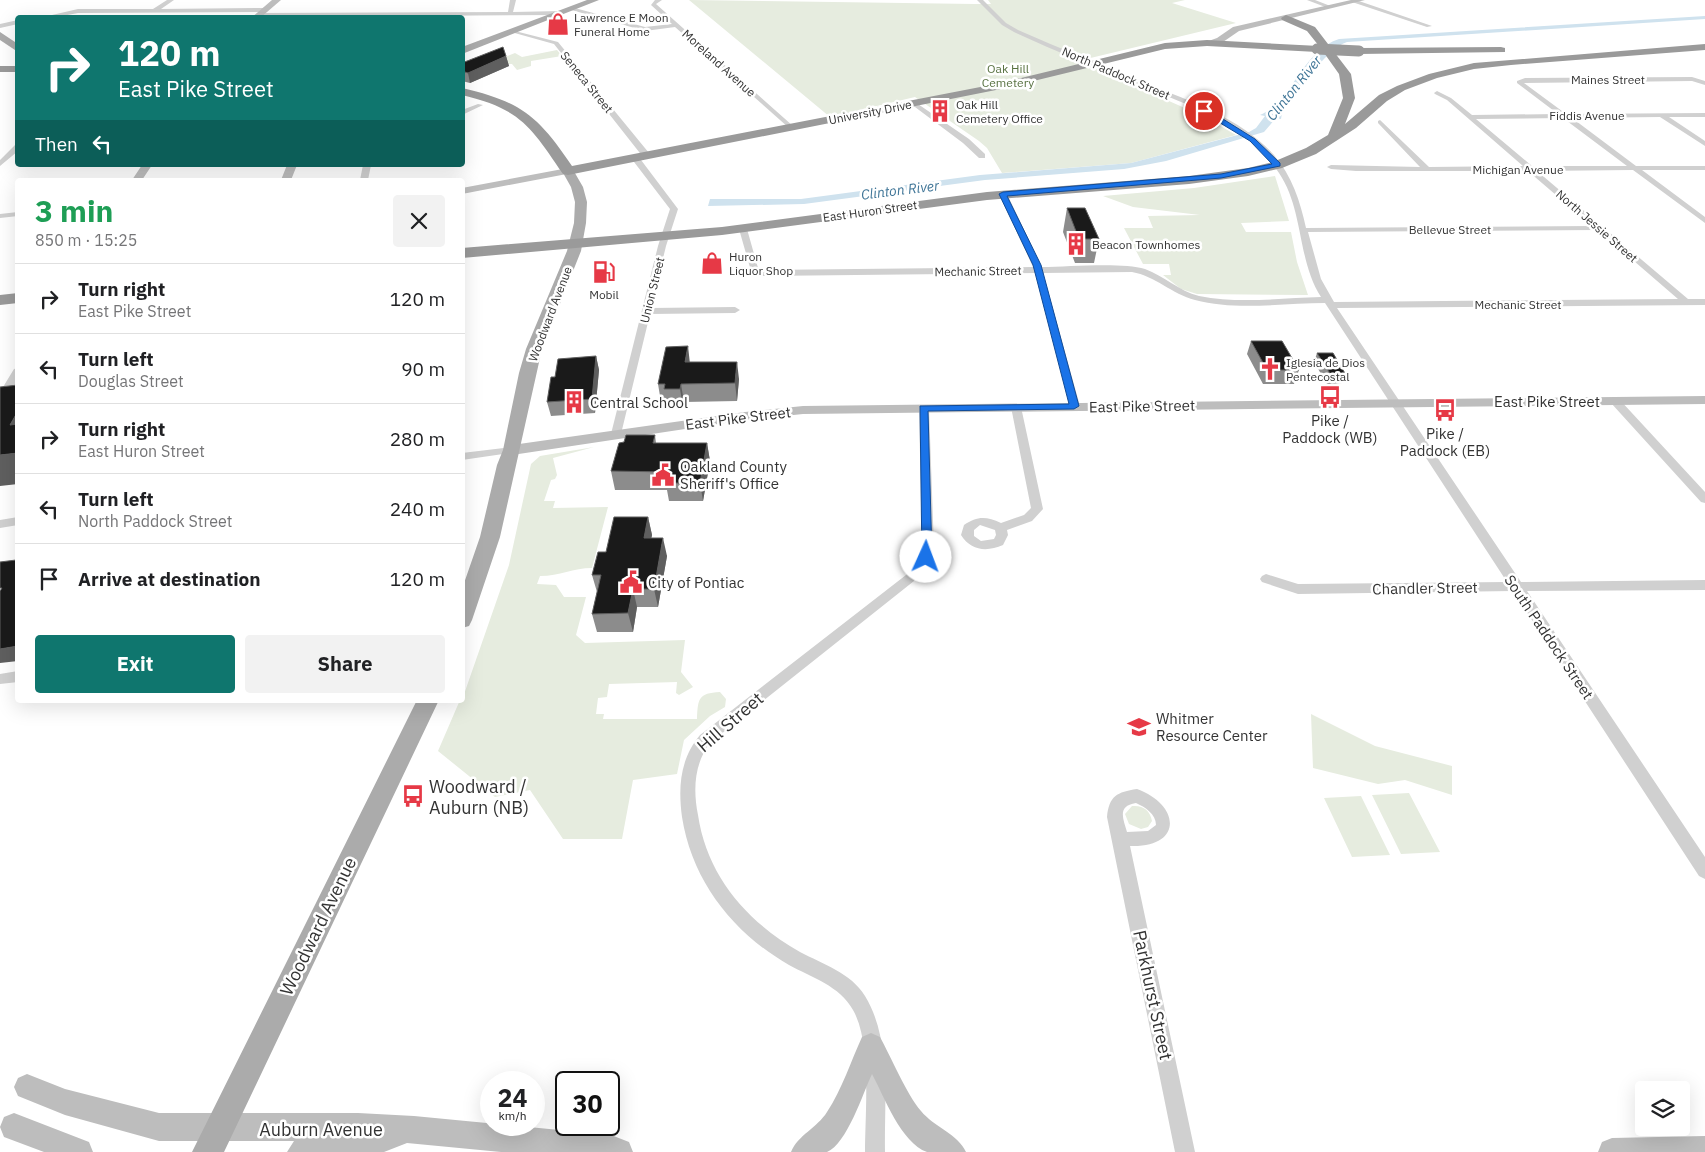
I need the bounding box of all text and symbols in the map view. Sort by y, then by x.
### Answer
place label: Lawrence E Moon Funeral Home [574,10,669,39]
shop icon: Lawrence E Moon Funeral Home [545,11,571,37]
street label: Moreland Avenue [679,26,759,100]
text: 120 m [118,30,221,76]
icon: right [35,35,100,100]
street label: North Paddock Street [1060,43,1172,103]
street label: Seneca Street [558,48,616,116]
water label: Clinton River [1262,51,1326,124]
park label: Oak Hill Cemetery [982,61,1034,90]
street label: Maines Street [1571,72,1645,87]
text: East Pike Street [118,74,274,103]
pin [1183,90,1225,132]
street label: University Drive [827,96,913,127]
place label: Oak Hill Cemetery Office [956,97,1043,126]
icon: arrive [1190,97,1218,125]
building icon: Oak Hill Cemetery Office [927,98,953,124]
street label: Fiddis Avenue [1549,108,1625,123]
icon: left [88,130,116,158]
text: Then [35,132,78,156]
street label: Michigan Avenue [1472,162,1564,177]
water label: Clinton River [860,176,941,204]
street label: North Jessie Street [1553,186,1641,266]
text: 3 min [35,191,113,230]
button: close [393,195,445,247]
street label: East Huron Street [822,197,918,225]
street label: Bellevue Street [1409,222,1491,237]
text: 850 m · 15:25 [35,230,137,250]
building icon: Beacon Townhomes [1063,231,1089,257]
place label: Beacon Townhomes [1092,237,1201,252]
place label: Huron Liquor Shop [729,249,793,278]
shop icon: Huron Liquor Shop [699,250,725,276]
street label: Union Street [637,256,667,324]
fuel station icon: Mobil [591,259,617,285]
street label: Mechanic Street [934,263,1022,279]
street label: Woodward Avenue [525,264,575,364]
text: Turn right [78,277,165,301]
icon: right [35,285,63,313]
text: 120 m [390,287,445,311]
place label: Mobil [589,287,619,302]
street label: Mechanic Street [1474,297,1562,312]
text: East Pike Street [78,301,191,321]
text: Turn left [78,347,154,371]
icon: left [35,355,63,383]
place label: Iglesia de Dios Pentecostal [1286,355,1365,384]
church icon: Iglesia de Dios Pentecostal [1257,356,1283,382]
text: 90 m [401,357,445,381]
text: Douglas Street [78,371,184,391]
bus stop icon: Pike / Paddock (WB) [1317,384,1343,410]
building icon: Central School [561,389,587,415]
street label: East Pike Street [1494,392,1600,411]
place label: Central School [590,393,688,412]
street label: East Pike Street [1089,396,1195,416]
bus stop icon: Pike / Paddock (EB) [1432,397,1458,423]
street label: East Pike Street [684,402,792,434]
place label: Pike / Paddock (WB) [1282,411,1378,447]
text: Turn right [78,417,165,441]
place label: Pike / Paddock (EB) [1400,424,1490,460]
icon: right [35,425,63,453]
text: 280 m [390,427,445,451]
text: East Huron Street [78,441,205,461]
place label: Oakland County Sheriff's Office [680,457,787,493]
public building icon: Oakland County Sheriff's Office [650,462,676,488]
text: Turn left [78,487,154,511]
icon: left [35,495,63,523]
text: 240 m [390,497,445,521]
text: North Paddock Street [78,511,232,531]
position arrow [899,530,951,582]
icon: arrive [35,565,63,593]
text: Arrive at destination [78,567,261,591]
text: 120 m [390,567,445,591]
public building icon: City of Pontiac [618,569,644,595]
street label: South Paddock Street [1500,571,1598,703]
place label: City of Pontiac [648,573,745,592]
street label: Chandler Street [1372,578,1478,598]
button: Exit [35,635,235,693]
button: Share [245,635,445,693]
street label: Hill Street [692,687,768,757]
place label: Whitmer Resource Center [1156,709,1268,745]
school or university icon: Whitmer Resource Center [1126,714,1152,740]
place label: Woodward / Auburn (NB) [429,775,529,819]
bus stop icon: Woodward / Auburn (NB) [400,783,426,809]
street label: Woodward Avenue [275,853,361,999]
street label: Parkhurst Street [1128,928,1178,1062]
speed limit sign: 30 [555,1071,620,1136]
text: 24 [497,1081,528,1114]
map controls [1635,1081,1690,1136]
button: layers [1635,1081,1690,1136]
text: km/h [498,1108,527,1123]
street label: Auburn Avenue [259,1118,383,1141]

